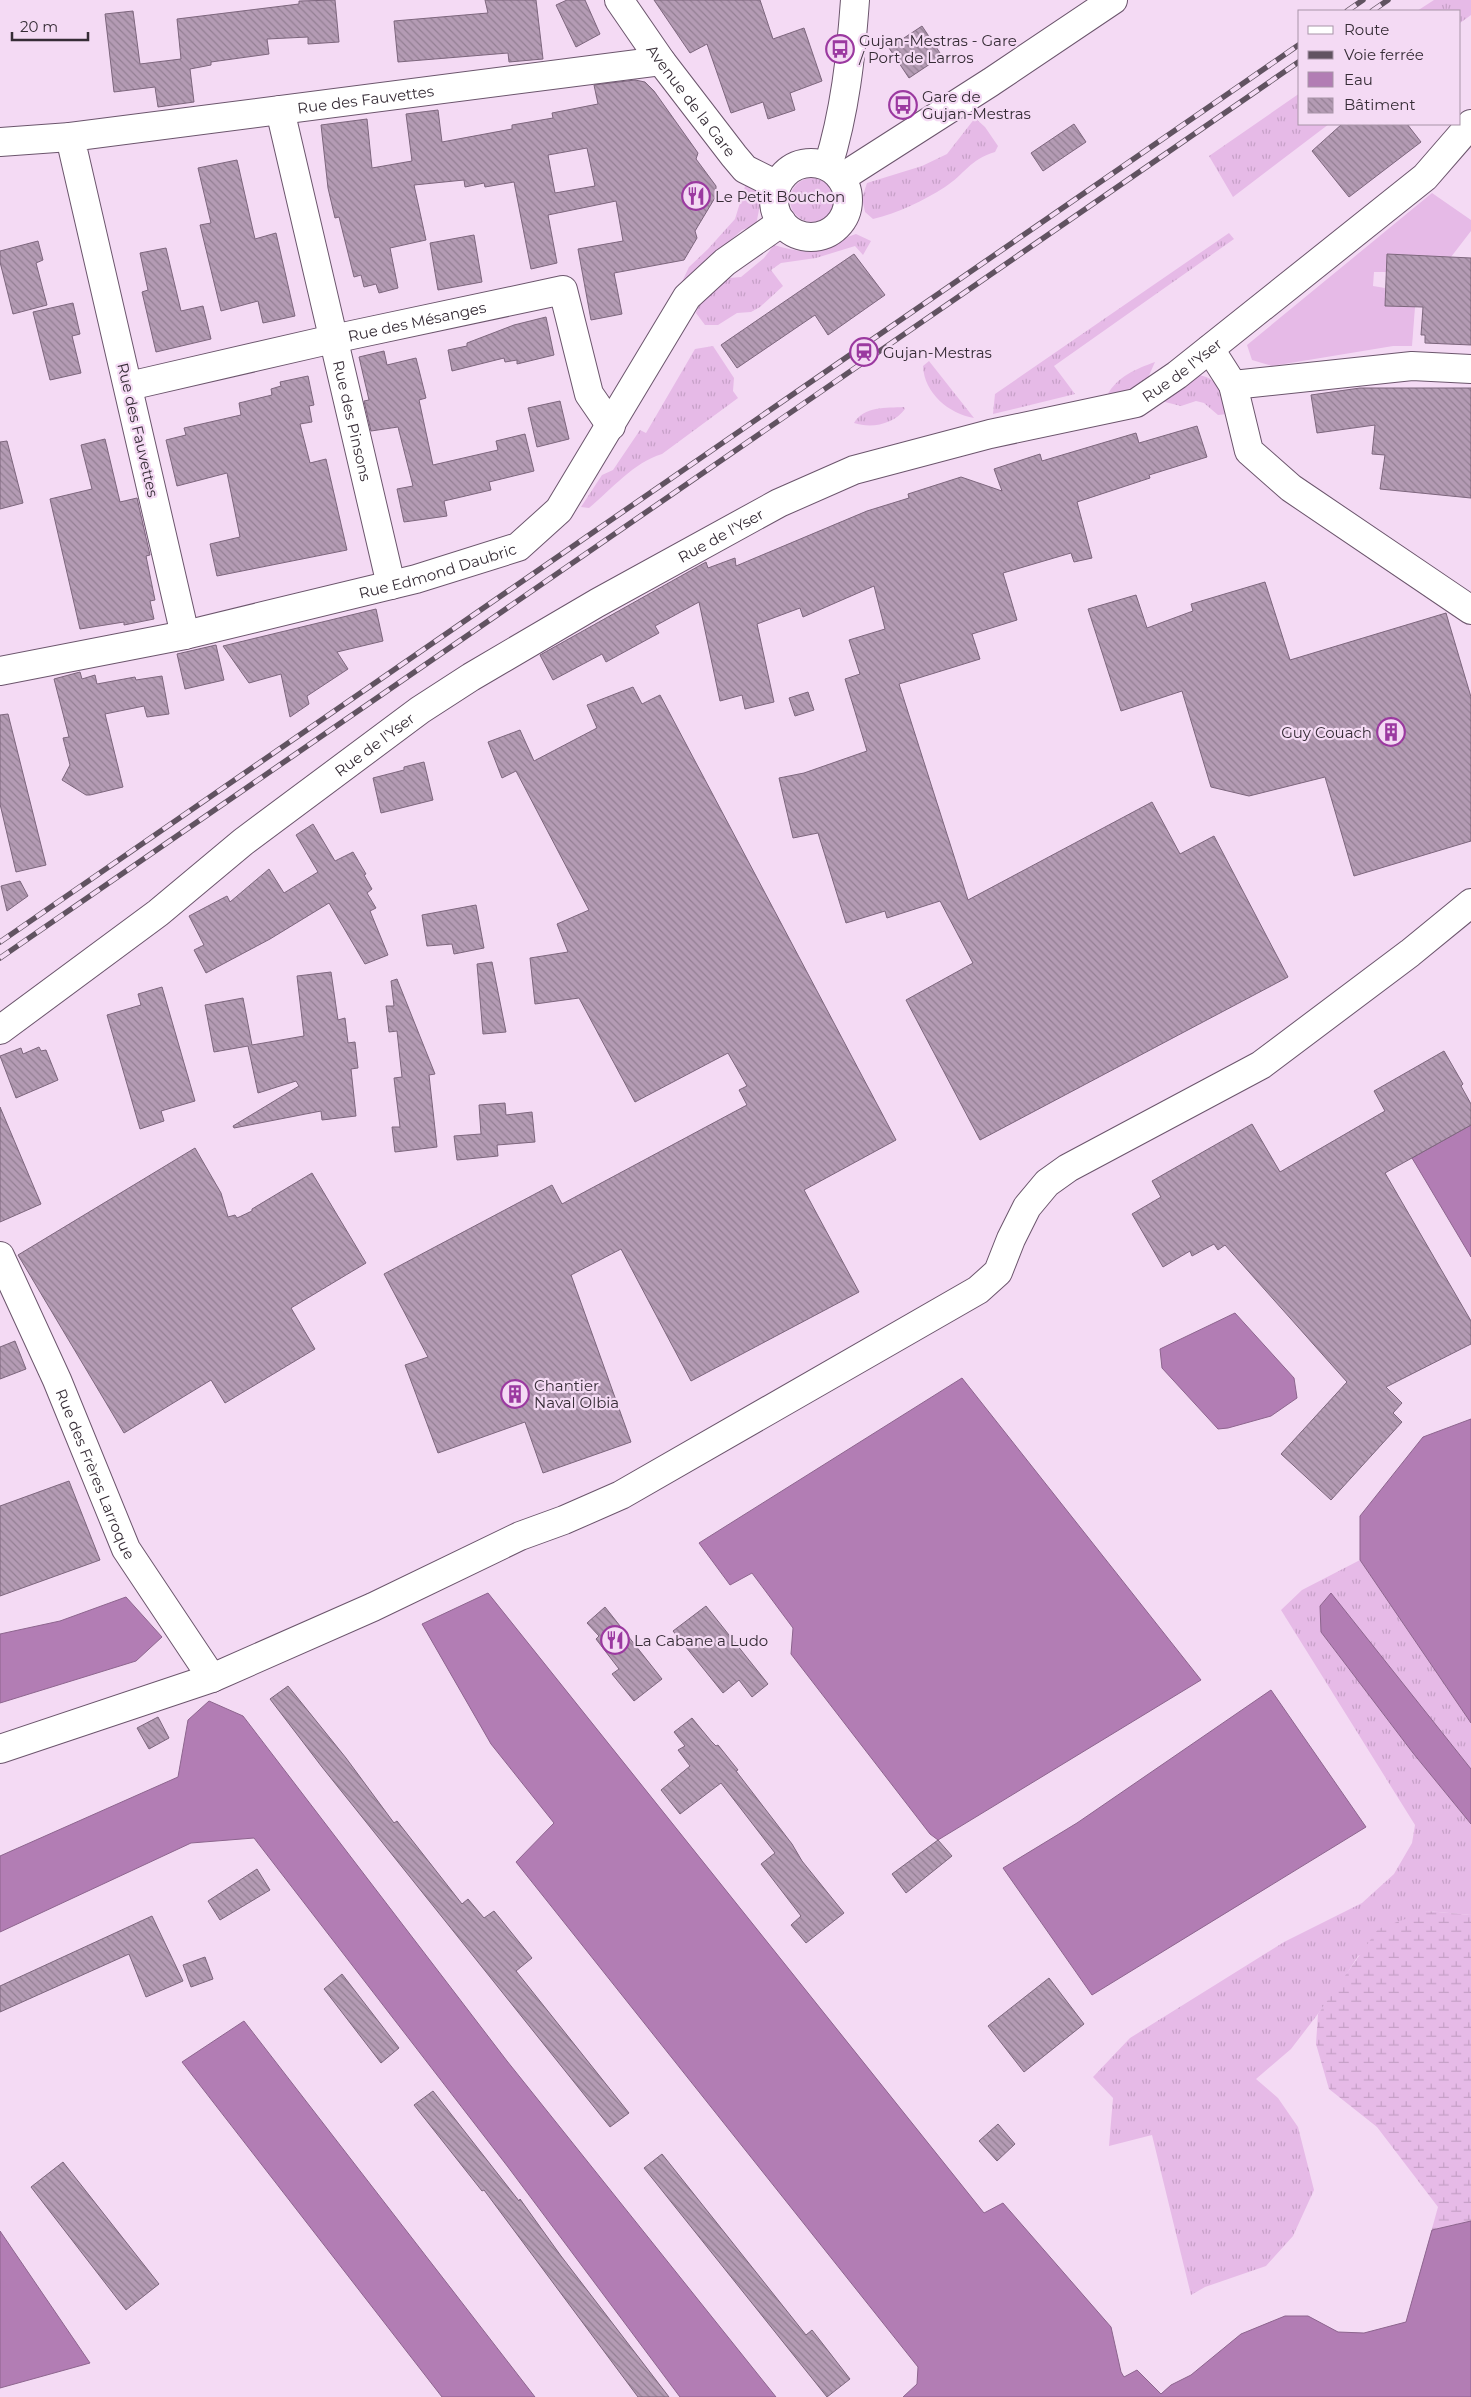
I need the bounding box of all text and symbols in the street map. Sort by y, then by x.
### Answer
scale bar [12,10,89,42]
legend [1298,10,1461,125]
text: 20 m [20,17,58,36]
text: Route [1344,20,1389,39]
place label: Gujan-Mestras - Gare / Port de Larros [858,31,1017,67]
bus stop icon: Gujan-Mestras - Gare / Port de Larros [825,34,855,64]
street label: Avenue de la Gare [643,41,740,160]
text: Voie ferrée [1344,45,1424,64]
text: Eau [1344,70,1373,89]
street label: Rue des Fauvettes [296,81,435,117]
place label: Gare de Gujan-Mestras [922,87,1031,123]
bus stop icon: Gare de Gujan-Mestras [888,90,918,120]
text: Bâtiment [1344,95,1416,114]
restaurant icon: Le Petit Bouchon [681,181,711,211]
place label: Le Petit Bouchon [715,187,845,206]
street label: Rue des Mésanges [346,297,488,345]
street label: Rue de l'Yser [1138,334,1225,406]
station icon: Gujan-Mestras [849,337,879,367]
place label: Gujan-Mestras [883,343,992,362]
street label: Rue des Pinsons [329,358,376,483]
street label: Rue des Fauvettes [113,361,163,499]
street label: Rue de l'Yser [674,504,767,566]
street label: Rue Edmond Daubric [356,539,519,602]
street label: Rue de l'Yser [330,708,418,780]
building icon: Guy Couach [1376,717,1406,747]
place label: Guy Couach [1281,723,1372,742]
place label: Chantier Naval Olbia [534,1376,619,1412]
building icon: Chantier Naval Olbia [500,1379,530,1409]
street label: Rue des Frères Larroque [52,1386,140,1563]
restaurant icon: La Cabane a Ludo [600,1625,630,1655]
place label: La Cabane a Ludo [634,1631,768,1650]

